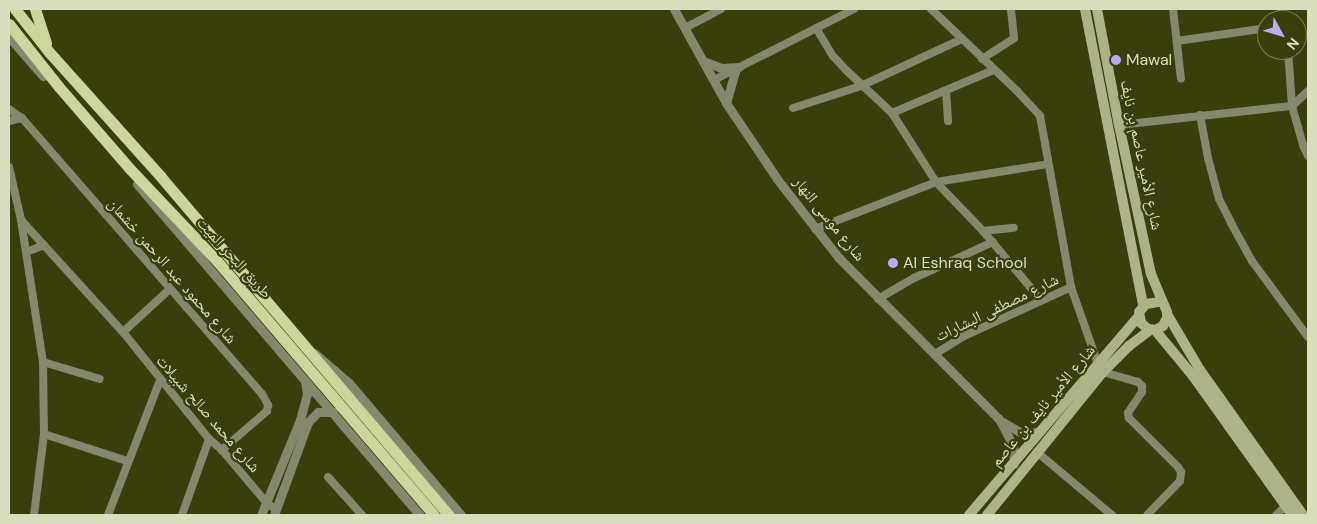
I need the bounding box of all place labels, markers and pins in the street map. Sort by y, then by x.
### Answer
place label: Mawal [1126,50,1172,70]
marker: Mawal [1110,54,1122,66]
place label: Al Eshraq School [903,253,1027,273]
marker: Al Eshraq School [887,257,899,269]

